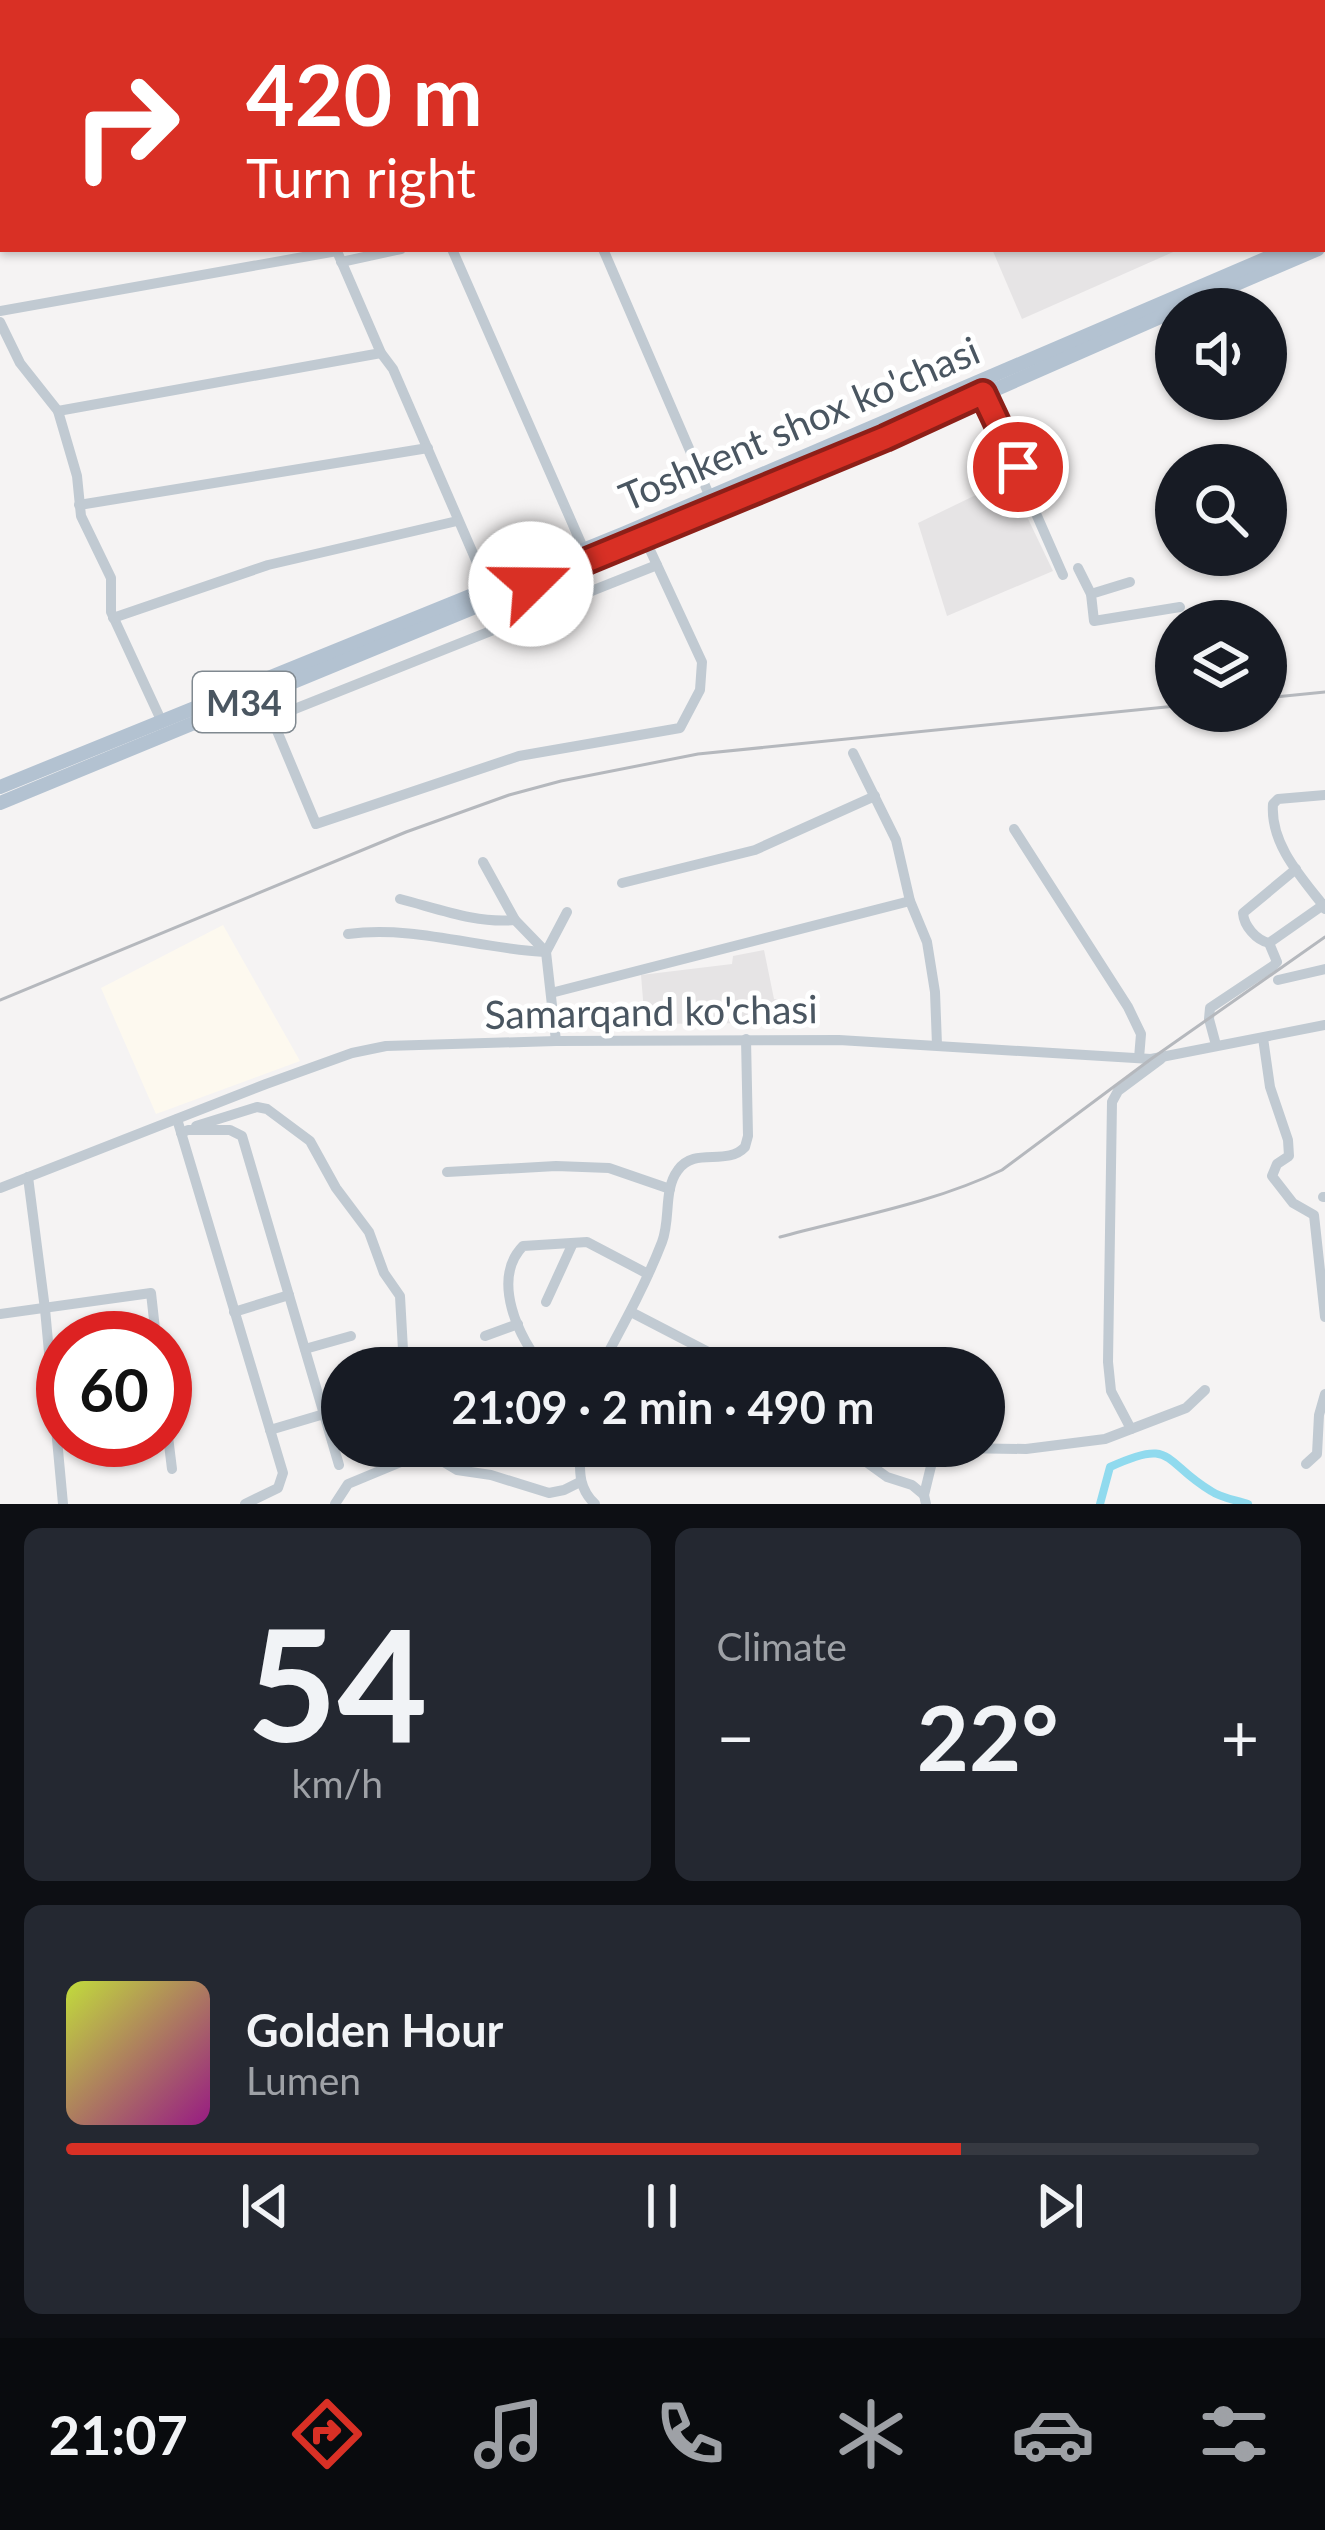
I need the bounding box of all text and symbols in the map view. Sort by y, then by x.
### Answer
text: 420 m [246,43,483,144]
icon: right [48,48,204,204]
text: Turn right [246,145,476,210]
map controls [1155,288,1287,732]
button: sound [1155,288,1287,420]
street label: Toshkent shox ko'chasi [612,326,986,520]
pin [967,416,1069,518]
icon: arrive [985,434,1051,500]
button: search [1155,444,1287,576]
position arrow [468,521,594,647]
button: layers [1155,600,1287,732]
road number: M34 [193,672,295,732]
street label: Samarqand ko'chasi [484,985,818,1037]
speed limit sign: 60 [36,1311,192,1467]
text: 21:09 · 2 min · 490 m [452,1380,874,1434]
text: 54 [247,1588,428,1775]
text: Climate [717,1623,847,1669]
text: 22° [917,1682,1059,1790]
text: − [717,1697,755,1776]
text: + [1221,1697,1259,1776]
text: km/h [292,1760,383,1806]
text: Golden Hour [246,2003,503,2057]
text: Lumen [246,2057,361,2103]
icon: previous [232,2173,298,2239]
icon: pause [629,2173,695,2239]
icon: next [1027,2173,1093,2239]
icon: directions [285,2392,369,2476]
icon: music [467,2392,551,2476]
icon: phone [648,2392,732,2476]
icon: climate [829,2392,913,2476]
icon: car [1011,2392,1095,2476]
icon: filters [1192,2392,1276,2476]
text: 21:07 [49,2402,188,2467]

